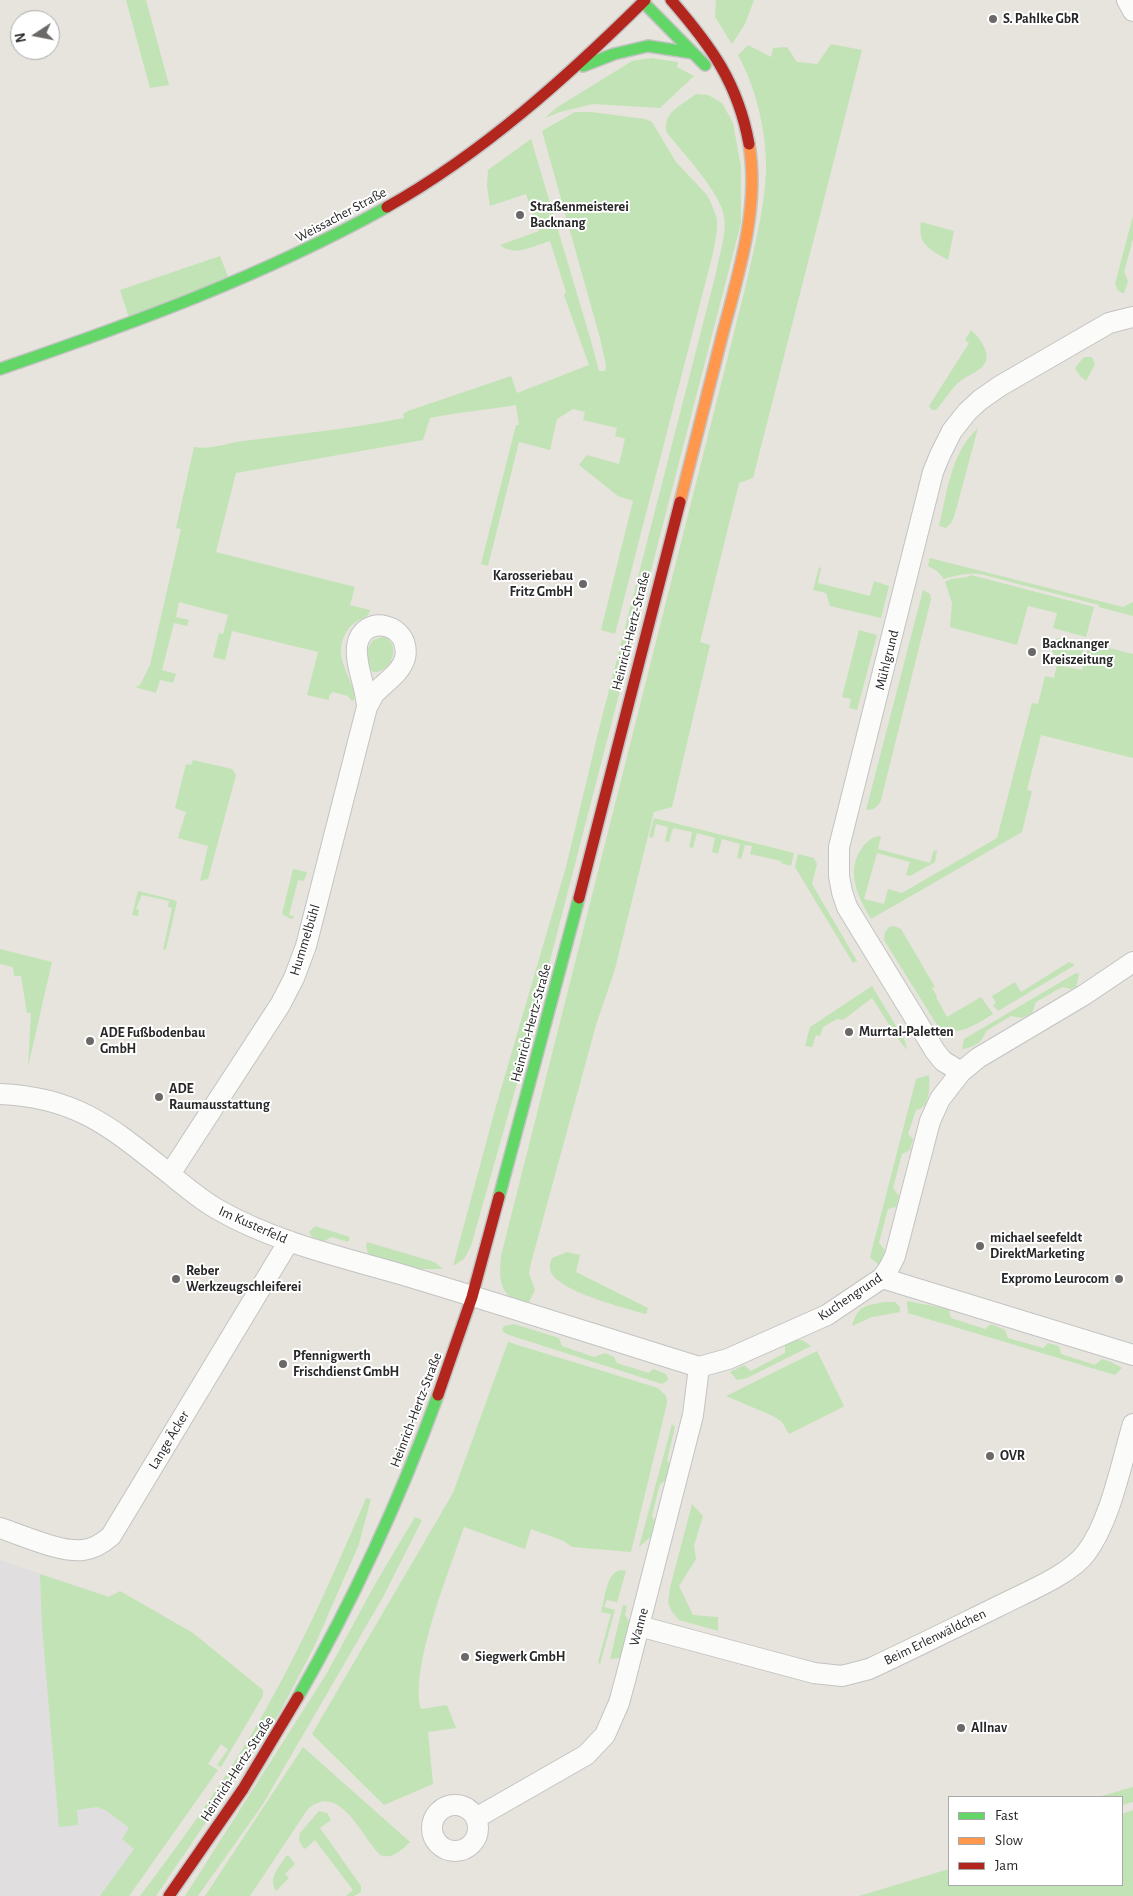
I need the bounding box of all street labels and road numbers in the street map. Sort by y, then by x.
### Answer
street label: Weissacher Straße [293,184,389,246]
street label: Heinrich-Hertz-Straße [608,570,654,692]
street label: Mühlgrund [871,628,903,692]
street label: Hummelbühl [286,902,324,978]
street label: Heinrich-Hertz-Straße [507,962,555,1084]
street label: Im Kusterfeld [216,1202,290,1248]
street label: Kuchengrund [815,1269,885,1325]
street label: Heinrich-Hertz-Straße [386,1350,446,1470]
street label: Lange Äcker [145,1408,193,1472]
street label: Beim Erlenwäldchen [881,1605,989,1669]
street label: Wanne [626,1606,652,1648]
street label: Heinrich-Hertz-Straße [197,1713,277,1825]

